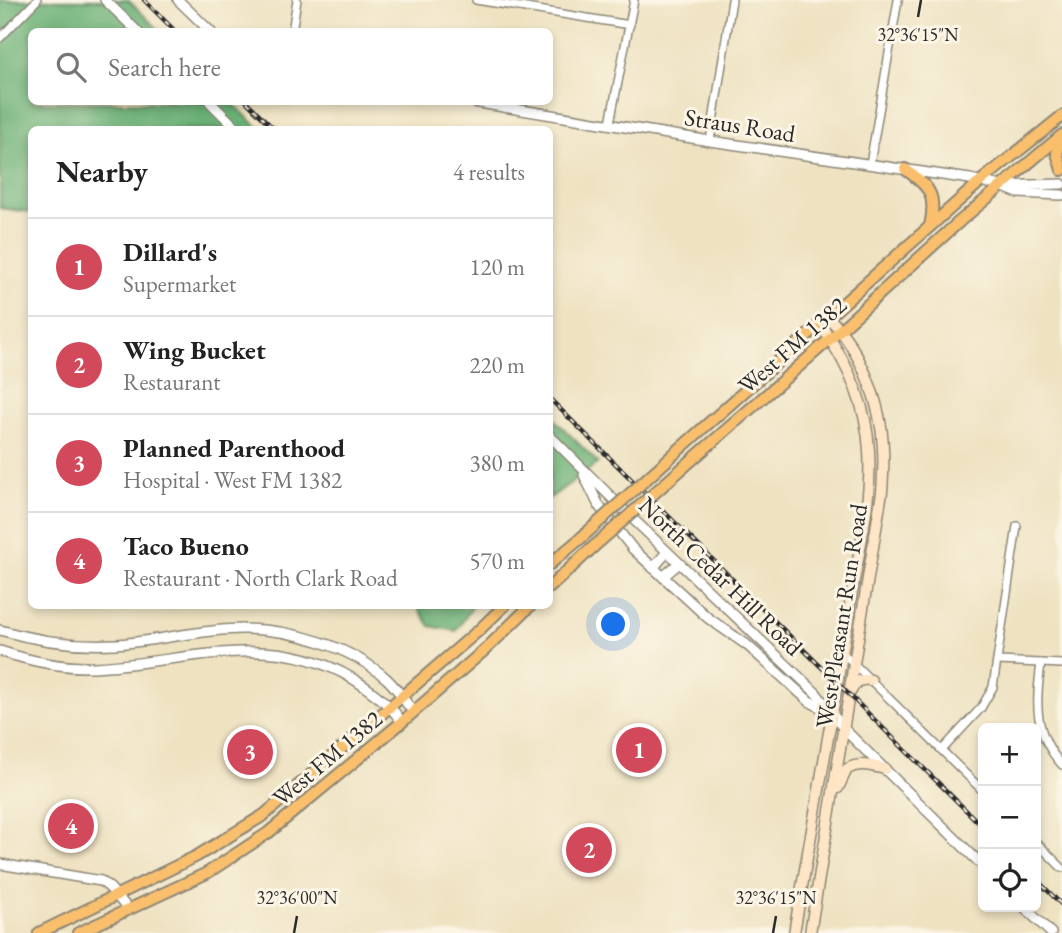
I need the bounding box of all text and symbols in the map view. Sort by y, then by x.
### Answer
text: 32°36'15"N [878,23,959,46]
search box [28,28,553,105]
icon: search [52,48,90,86]
text: Search here [108,50,221,84]
street label: Straus Road [682,101,798,149]
text: Nearby [56,152,148,191]
text: 4 results [453,157,525,187]
text: Dillard's [123,235,217,269]
text: 1 [73,252,85,282]
text: 120 m [469,252,525,282]
text: Supermarket [123,269,236,299]
street label: West FM 1382 [731,289,853,401]
text: Wing Bucket [123,333,266,367]
text: 2 [73,350,85,380]
text: 220 m [469,350,525,380]
text: Restaurant [123,367,221,397]
text: Planned Parenthood [123,431,345,465]
text: 3 [73,448,85,478]
text: 380 m [469,448,525,478]
text: Hospital · West FM 1382 [123,465,342,495]
street label: North Cedar Hill Road [632,490,810,663]
street label: West Pleasant Run Road [808,501,874,730]
text: Taco Bueno [123,529,249,563]
text: 4 [73,546,85,576]
text: 570 m [469,546,525,576]
text: Restaurant · North Clark Road [123,563,398,593]
your location [596,607,630,641]
street label: West FM 1382 [266,703,389,813]
map controls [978,723,1041,912]
button: + [978,723,1041,786]
pin: 1 [616,724,662,776]
pin: 3 [227,726,273,778]
button: − [978,786,1041,849]
pin: 4 [48,800,94,852]
pin: 2 [566,824,612,876]
button: locate [978,849,1041,912]
text: 32°36'00"N [257,886,338,909]
text: 32°36'15"N [736,886,817,909]

